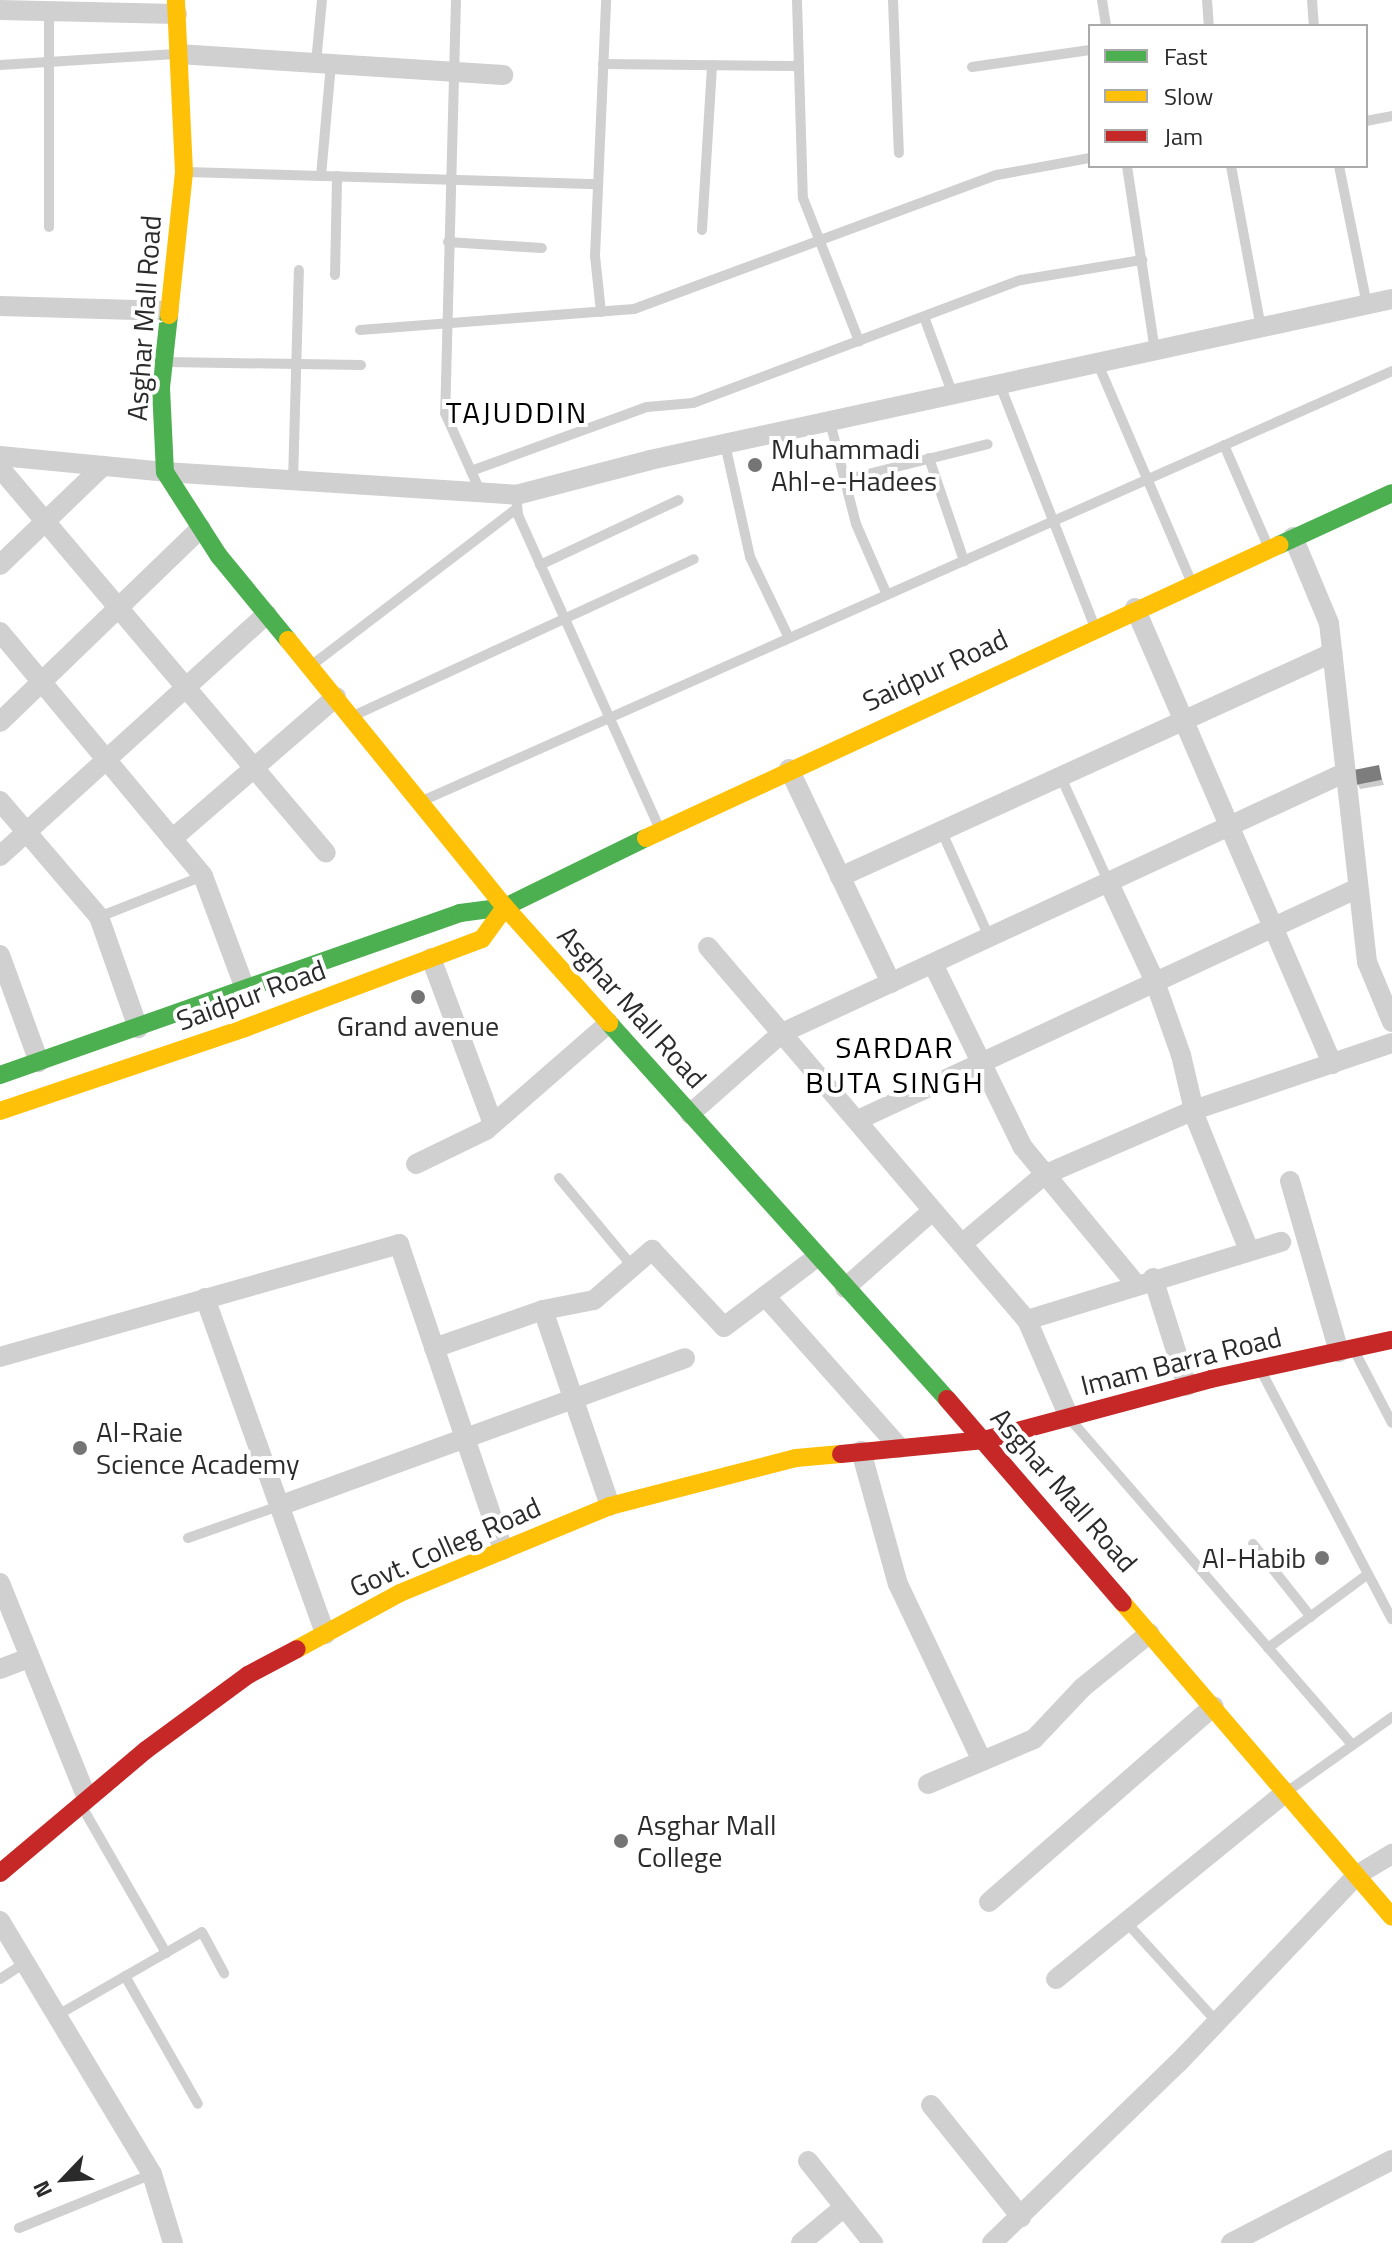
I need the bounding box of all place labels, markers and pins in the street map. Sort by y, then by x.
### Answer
place label: Muhammadi Ahl-e-Hadees [771,432,937,498]
marker: Muhammadi Ahl-e-Hadees [746,456,764,474]
marker: Grand avenue [409,988,427,1006]
place label: Grand avenue [337,1009,499,1043]
place label: Al-Raie Science Academy [96,1415,300,1481]
marker: Al-Raie Science Academy [71,1439,89,1457]
place label: Al-Habib [1202,1541,1306,1575]
marker: Al-Habib [1313,1549,1331,1567]
place label: Asghar Mall College [637,1808,776,1874]
marker: Asghar Mall College [612,1832,630,1850]

